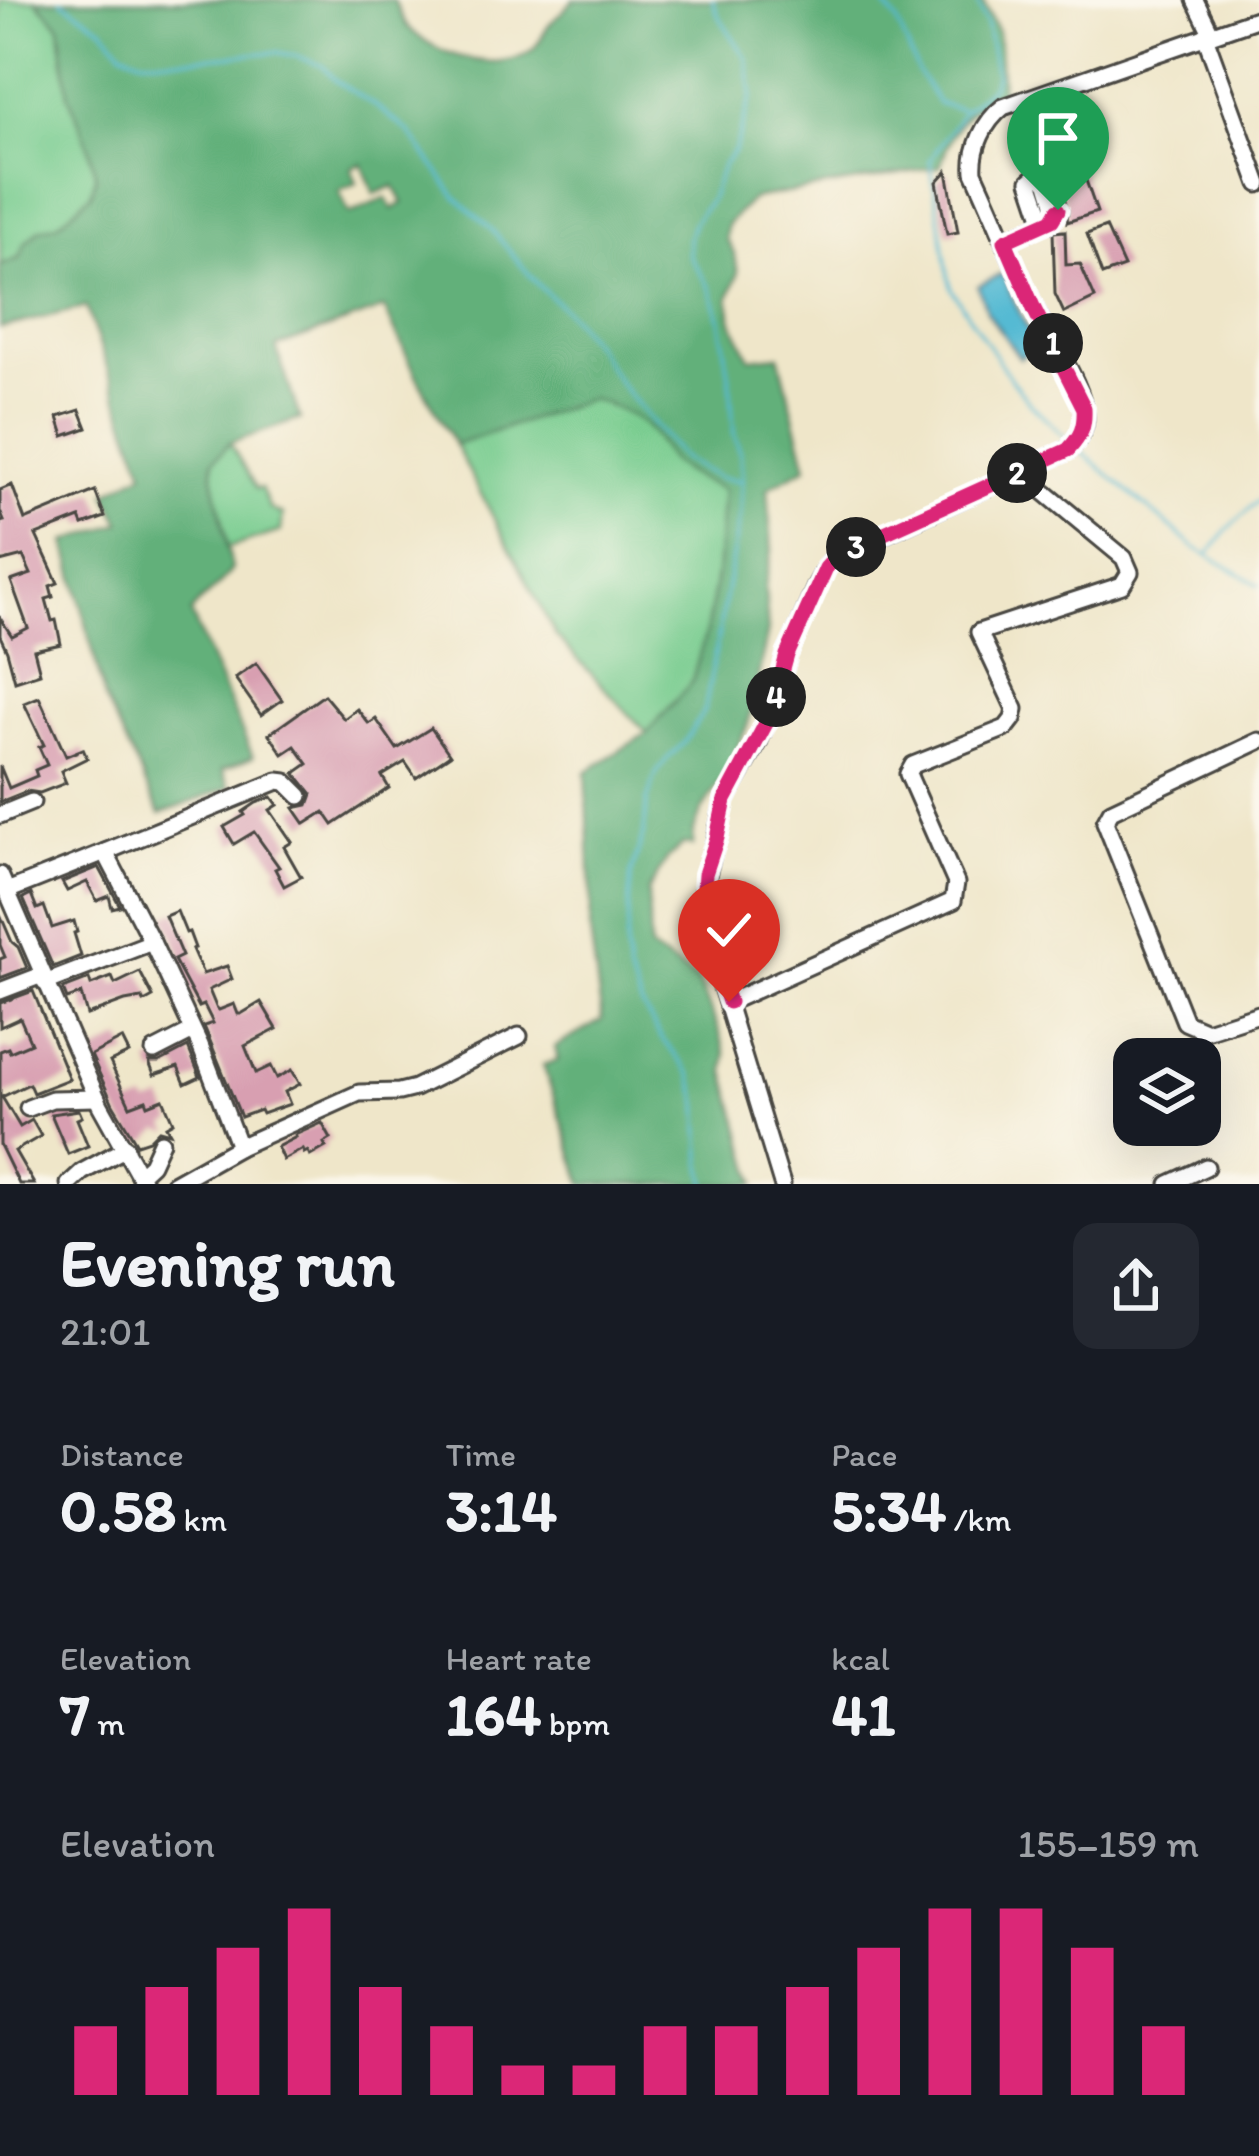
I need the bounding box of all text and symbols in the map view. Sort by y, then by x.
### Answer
pin [1007,87,1109,210]
icon: arrive [1025,105,1091,171]
pin: 1 [1023,313,1083,373]
text: 1 [1045,323,1061,362]
pin: 2 [987,443,1047,503]
text: 2 [1008,453,1026,492]
pin: 3 [826,517,886,577]
text: 3 [847,527,865,566]
pin: 4 [746,667,806,727]
text: 4 [766,677,786,716]
pin [678,879,780,1002]
icon: check [696,897,762,963]
map controls [1113,1038,1221,1146]
button: layers [1113,1038,1221,1146]
text: Evening run [60,1223,395,1303]
button: share [1073,1223,1199,1349]
text: 21:01 [60,1308,150,1355]
text: Distance [60,1435,184,1474]
text: Time [446,1435,516,1474]
text: Pace [831,1435,897,1474]
text: 0.58 [60,1474,176,1546]
text: 3:14 [446,1474,557,1546]
text: 5:34 [831,1474,946,1546]
text: km [176,1500,227,1539]
text: /km [946,1500,1011,1539]
text: Elevation [60,1639,191,1678]
text: Heart rate [446,1639,592,1678]
text: kcal [831,1639,890,1678]
text: 7 [60,1678,90,1750]
text: 164 [446,1678,541,1750]
text: 41 [831,1678,895,1750]
text: m [90,1704,125,1743]
text: bpm [541,1704,610,1743]
text: Elevation [60,1820,215,1867]
text: 155–159 m [1018,1820,1199,1867]

